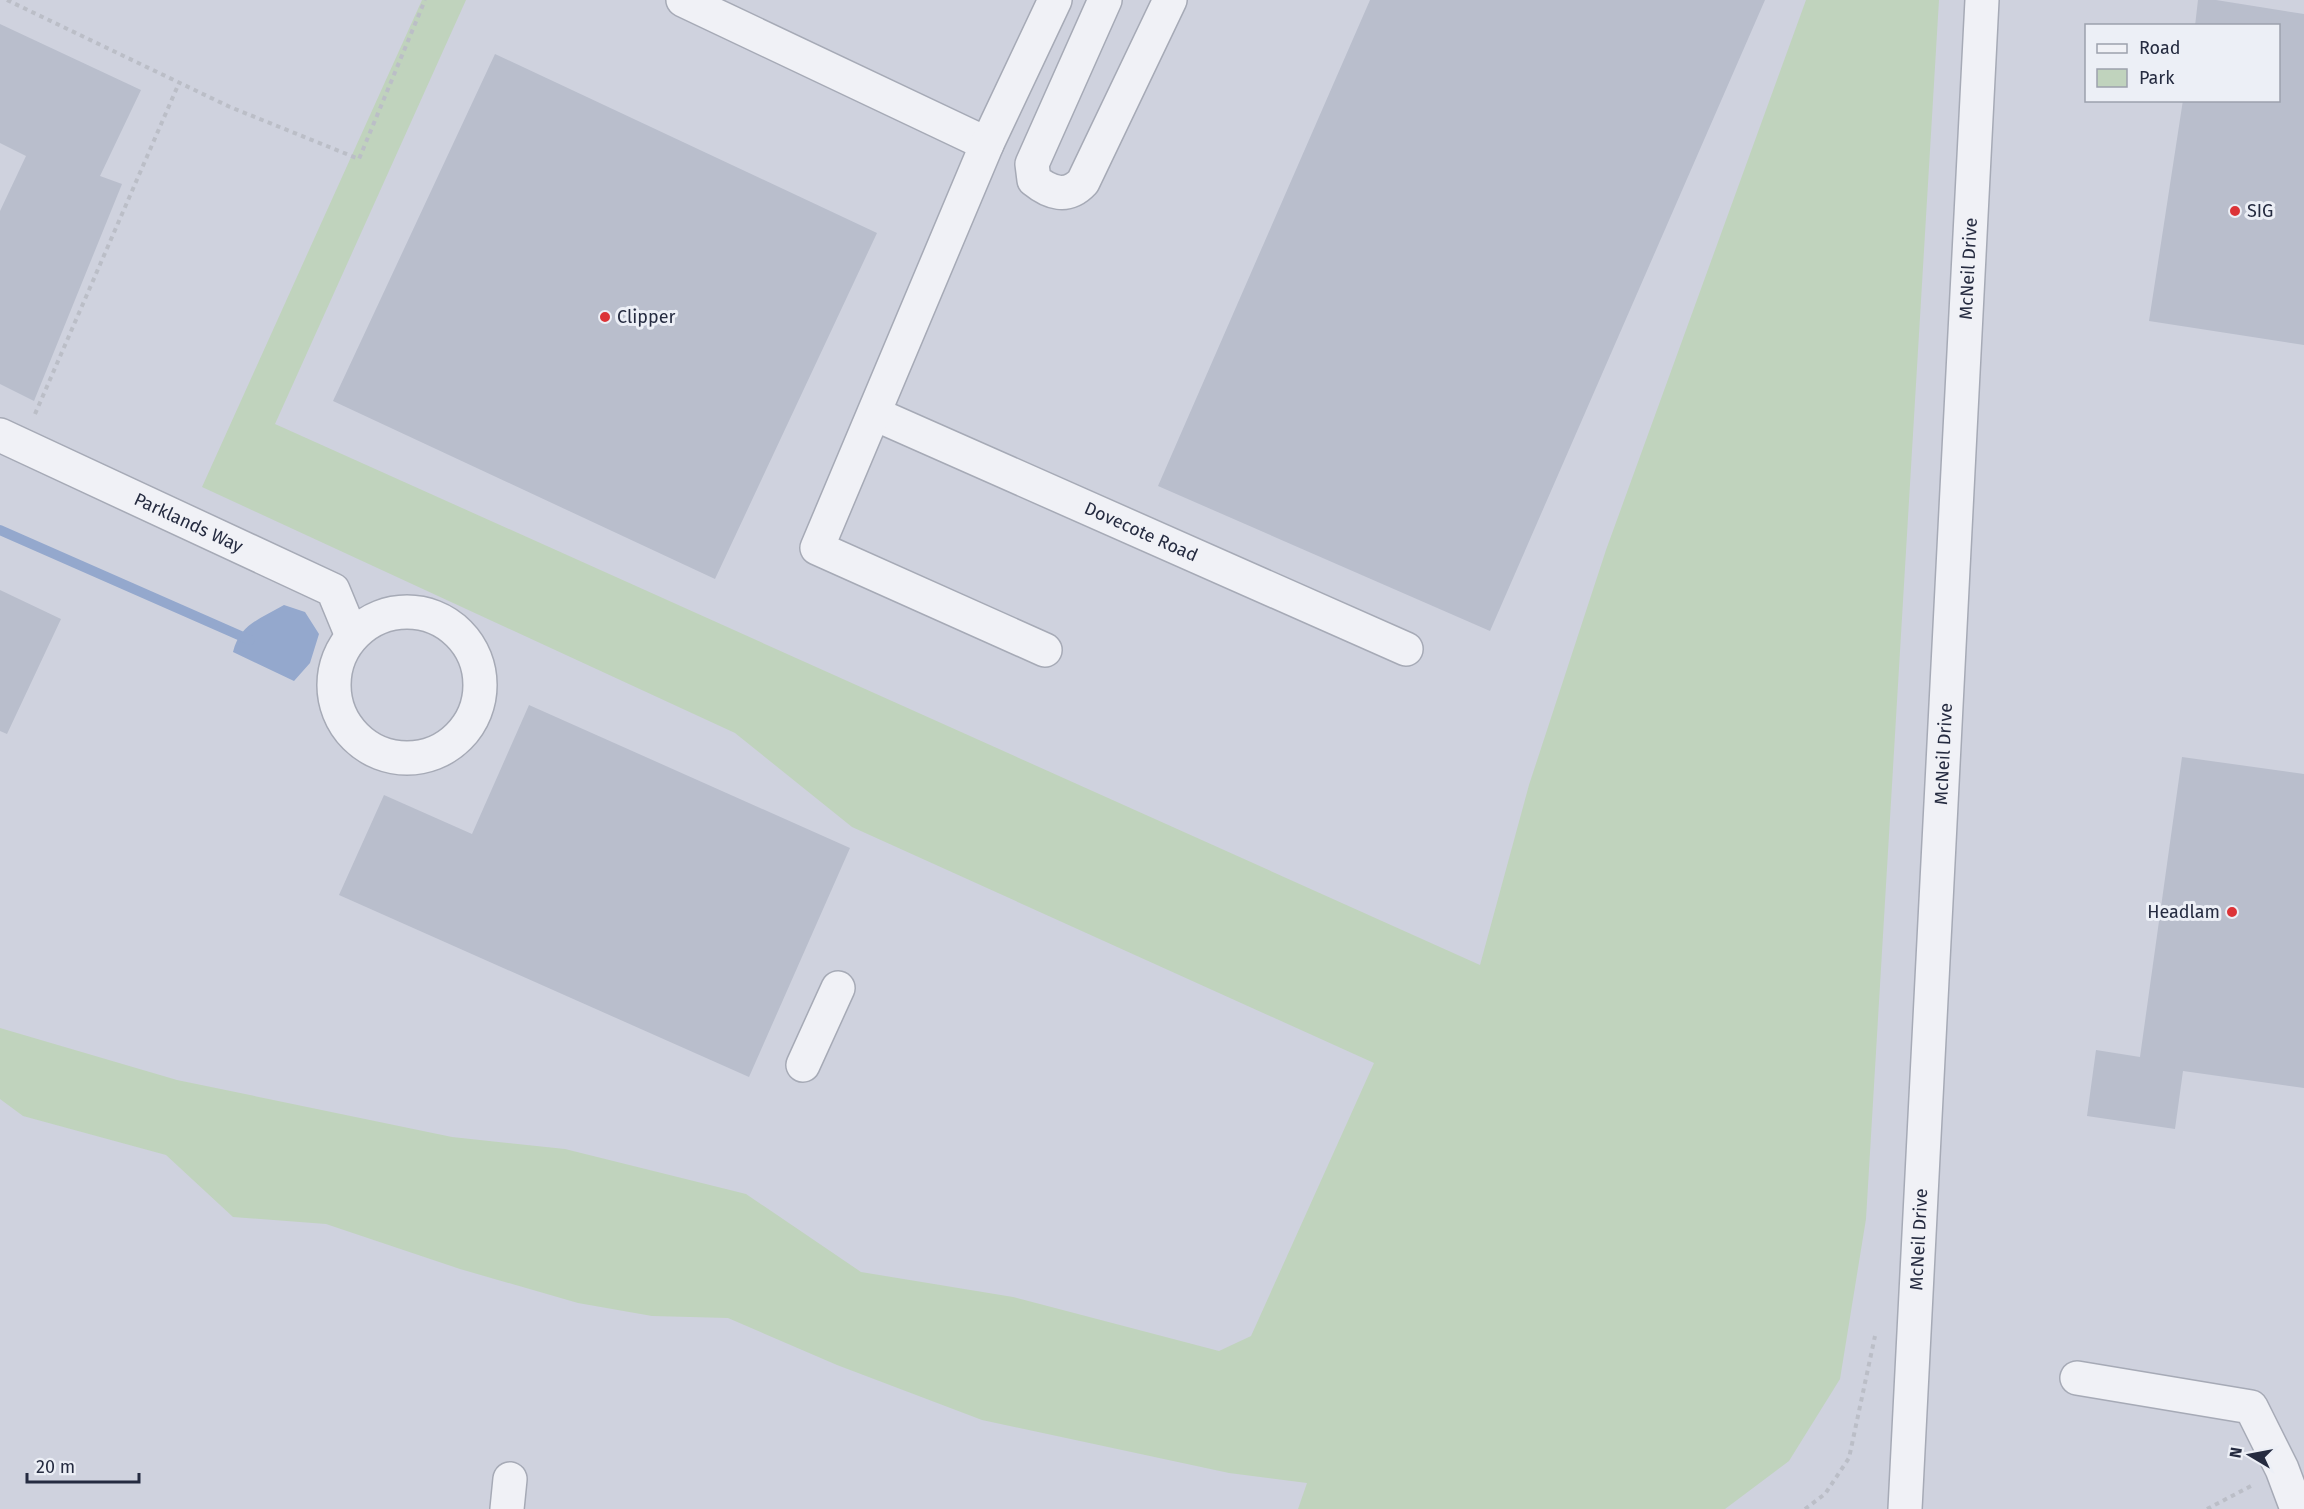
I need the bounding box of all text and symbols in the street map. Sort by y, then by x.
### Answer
legend [2085,24,2280,102]
text: Road [2139,37,2181,59]
text: Park [2139,67,2175,89]
place label: SIG [2247,200,2273,222]
marker: SIG [2228,204,2242,218]
street label: McNeil Drive [1955,217,1982,320]
place label: Clipper [617,306,675,328]
marker: Clipper [598,310,612,324]
street label: Parklands Way [131,488,247,558]
street label: Dovecote Road [1081,497,1201,566]
street label: McNeil Drive [1930,702,1957,806]
place label: Headlam [2147,901,2220,923]
marker: Headlam [2225,905,2239,919]
street label: McNeil Drive [1905,1188,1932,1291]
north arrow [2220,1425,2280,1485]
scale bar [27,1446,140,1484]
text: N [2225,1446,2246,1459]
text: 20 m [36,1456,75,1478]

